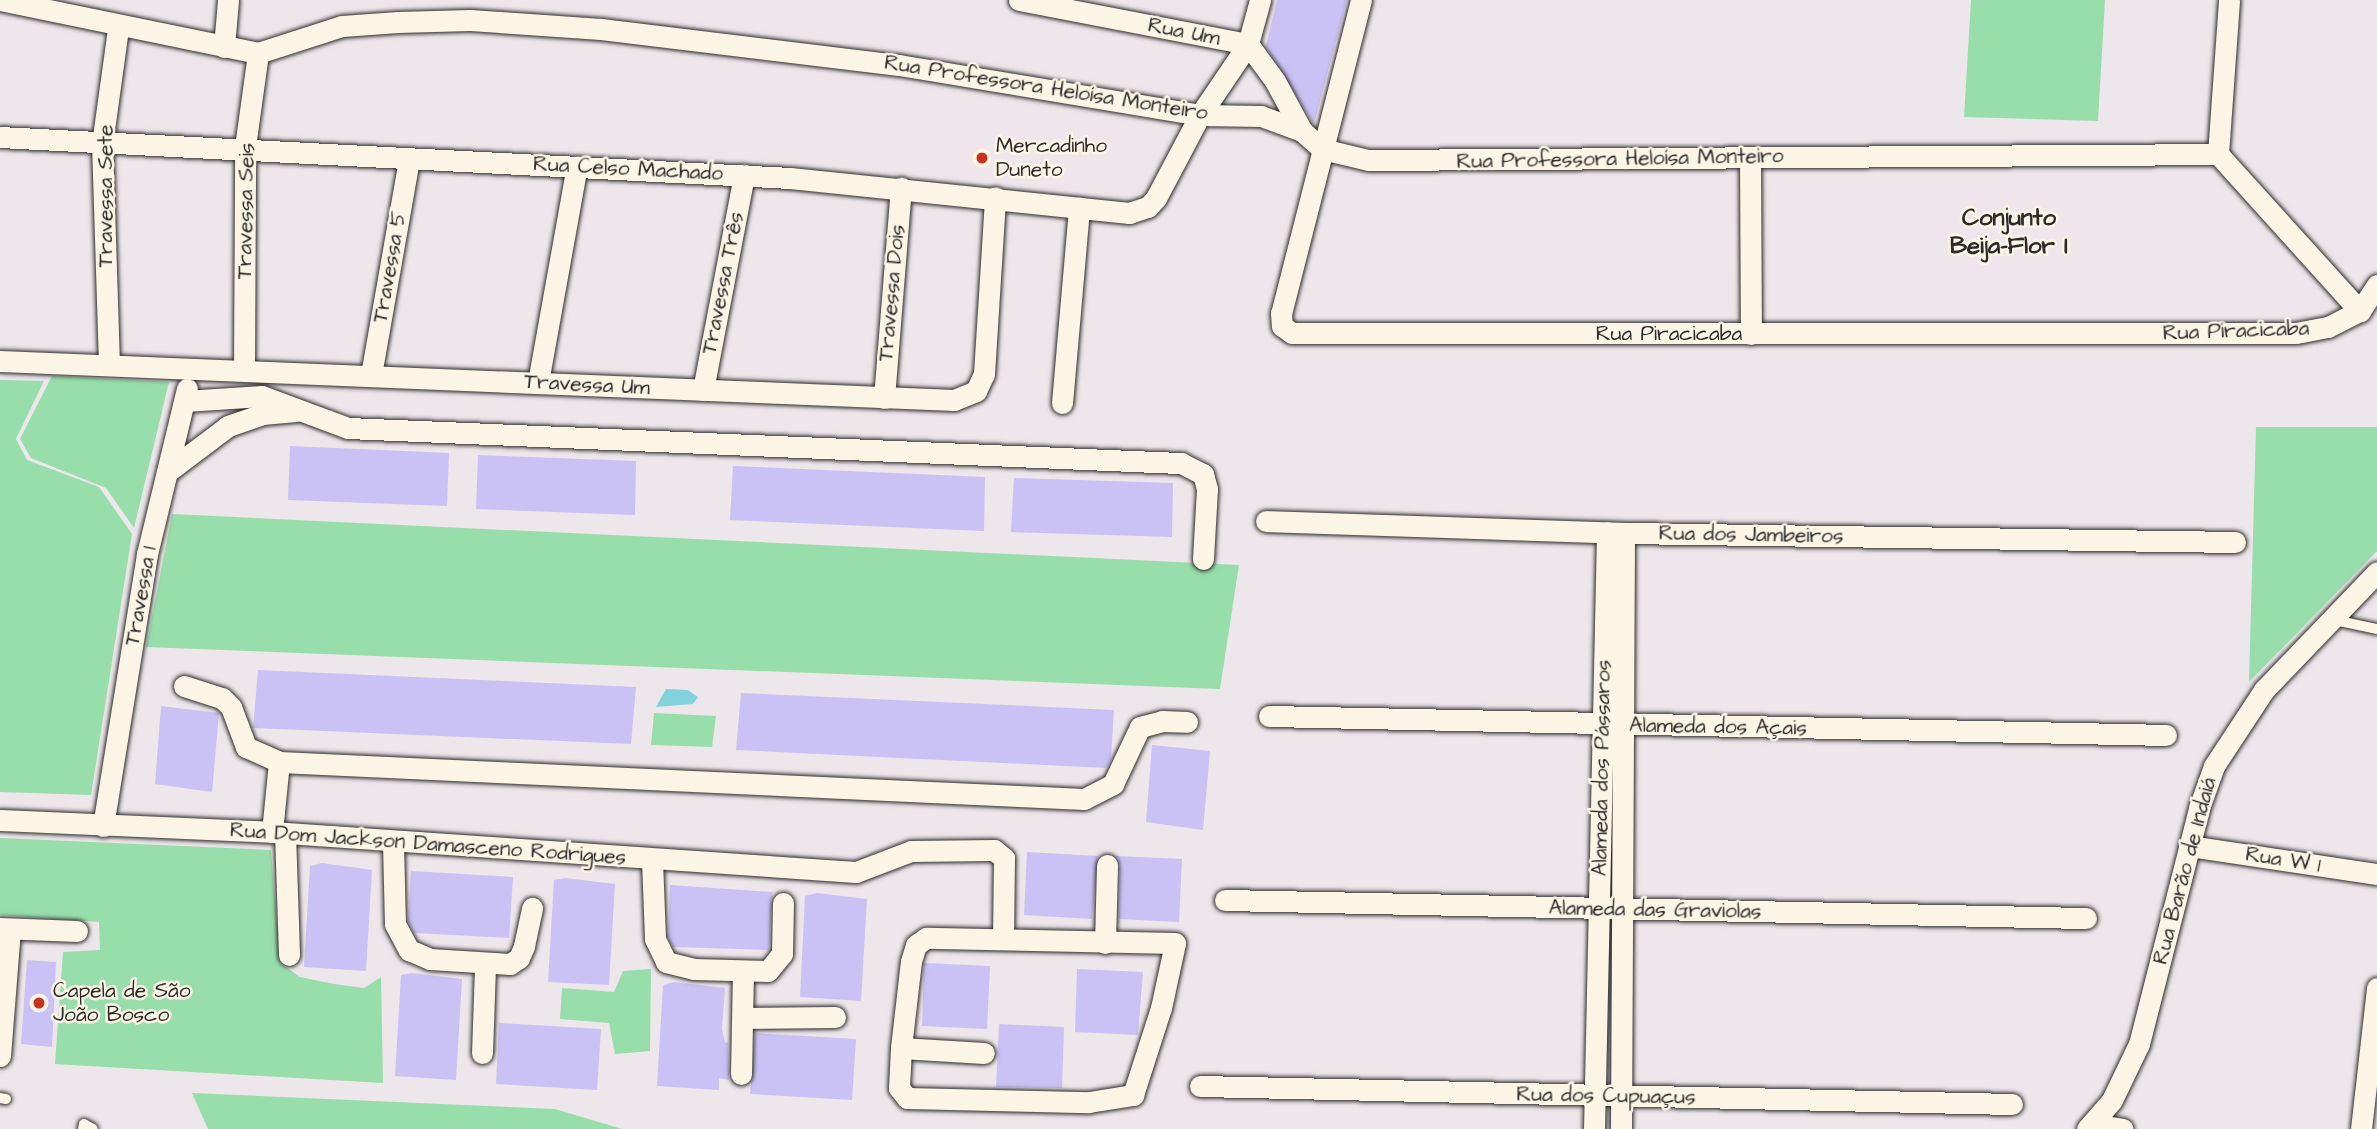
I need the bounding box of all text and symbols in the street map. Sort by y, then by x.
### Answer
street label: Rua Um [1146,13,1222,51]
street label: Rua Professora Heloísa Monteiro [883,50,1209,126]
street label: Travessa Sete [93,125,119,267]
place label: Mercadinho Duneto [996,133,1107,183]
street label: Travessa Seis [232,143,260,279]
street label: Rua Professora Heloísa Monteiro [1456,144,1784,174]
marker: Mercadinho Duneto [974,150,990,166]
street label: Rua Celso Machado [532,151,724,187]
district label: Conjunto Beija-Flor I [1950,205,2068,261]
street label: Travessa 5 [368,209,412,325]
street label: Travessa Três [697,210,749,356]
street label: Travessa Dois [873,224,911,362]
street label: Rua Piracicaba [2162,316,2310,346]
street label: Rua Piracicaba [1596,321,1742,347]
street label: Travessa Um [523,369,651,401]
street label: Rua dos Jambeiros [1658,521,1844,549]
street label: Travessa 1 [120,544,162,648]
street label: Alameda dos Pássaros [1588,660,1616,876]
street label: Alameda dos Açais [1629,713,1807,741]
street label: Rua Barão de Indaiá [2148,775,2222,967]
street label: Rua Dom Jackson Damasceno Rodrigues [229,818,627,870]
street label: Rua W 1 [2244,842,2322,878]
street label: Alameda das Graviolas [1548,896,1762,924]
place label: Capela de São João Bosco [53,978,191,1028]
marker: Capela de São João Bosco [31,995,47,1011]
street label: Rua dos Cupuaçus [1516,1082,1696,1110]

